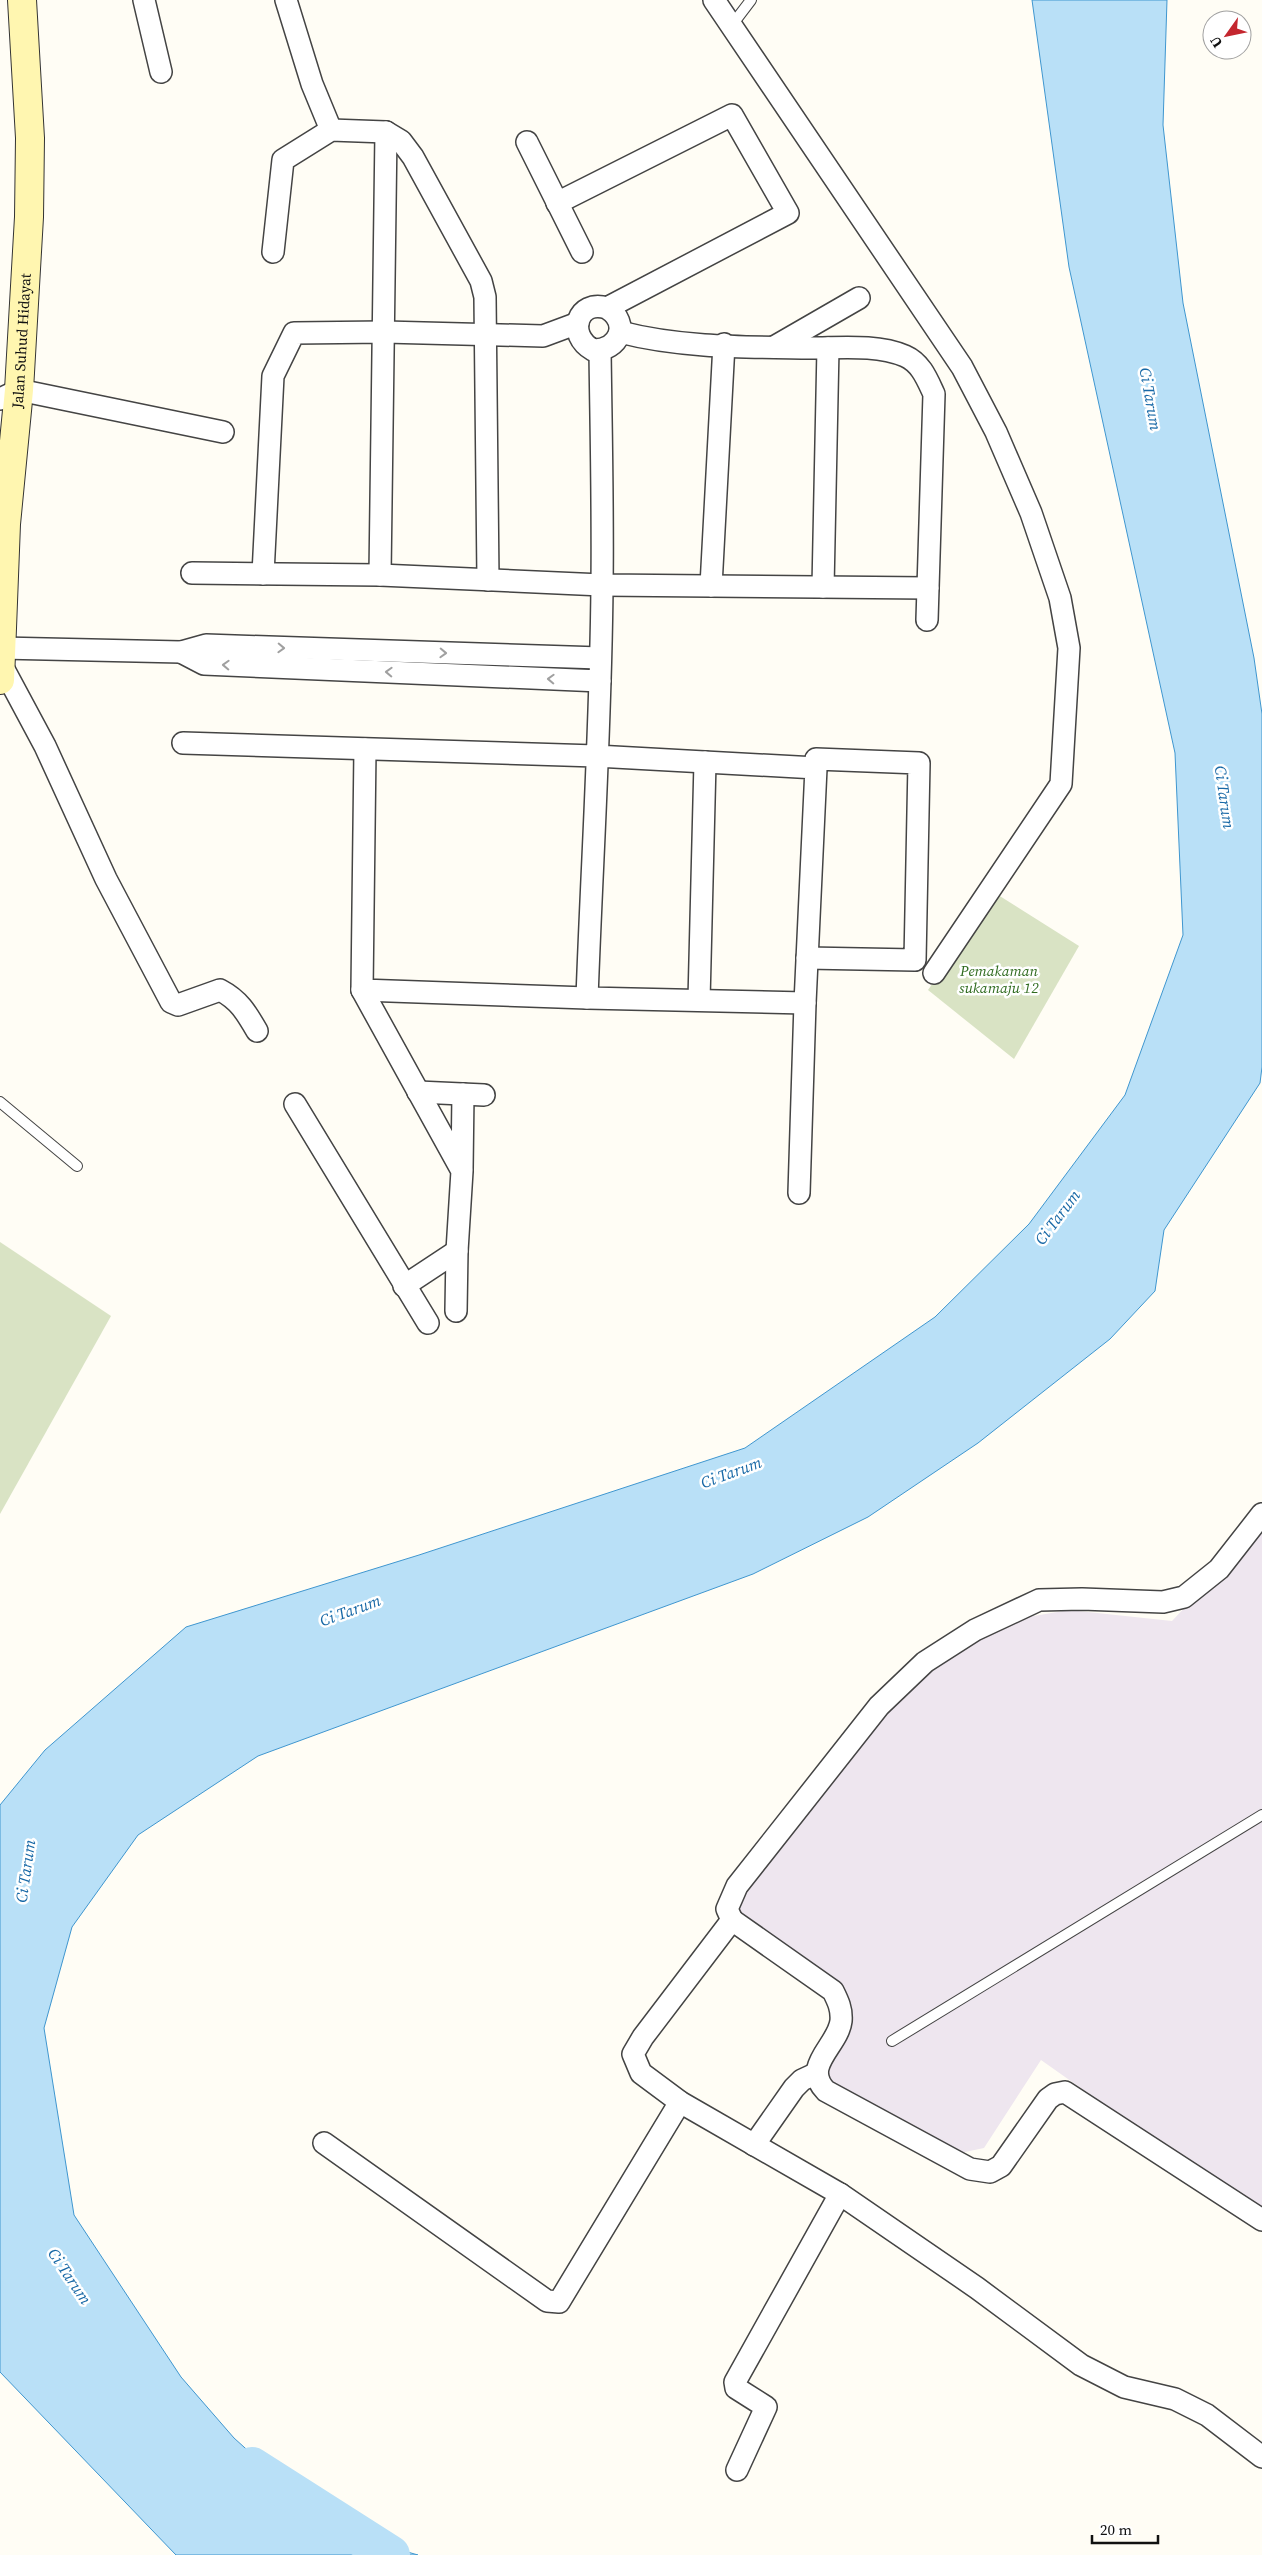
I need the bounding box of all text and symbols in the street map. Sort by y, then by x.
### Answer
north arrow [1202,10,1252,60]
text: U [1205,32,1227,52]
street label: Jalan Suhud Hidayat [6,273,36,410]
water label: Ci Tarum [1135,366,1167,432]
one-way arrow [277,642,285,653]
one-way arrow [440,648,448,658]
one-way arrow [222,659,230,670]
one-way arrow [384,666,392,677]
one-way arrow [547,673,555,684]
water label: Ci Tarum [1210,764,1240,830]
park label: Pemakaman sukamaju 12 [959,960,1039,998]
water label: Ci Tarum [1029,1185,1085,1249]
water label: Ci Tarum [697,1451,765,1493]
water label: Ci Tarum [316,1589,384,1631]
water label: Ci Tarum [10,1838,40,1904]
water label: Ci Tarum [43,2244,97,2308]
scale bar [1092,2512,1158,2544]
text: 20 m [1100,2519,1132,2540]

